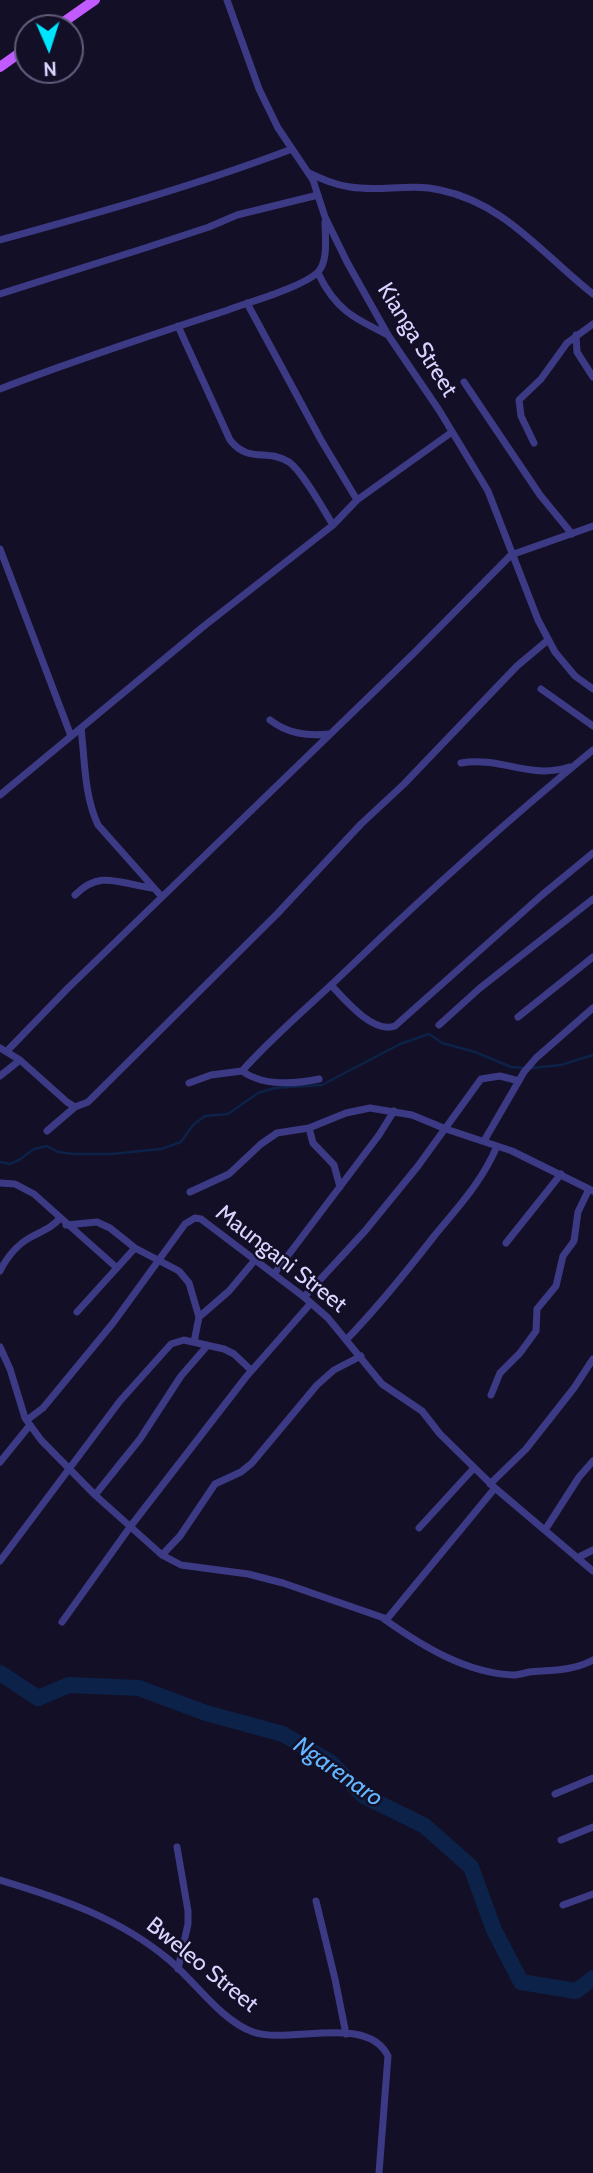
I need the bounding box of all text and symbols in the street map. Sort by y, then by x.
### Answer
north arrow [14,14,84,84]
text: N [43,57,57,80]
street label: Kianga Street [371,278,463,402]
street label: Maungani Street [210,1199,352,1319]
water label: Ngarenaro [288,1731,388,1813]
street label: Bweleo Street [141,1912,263,2018]

